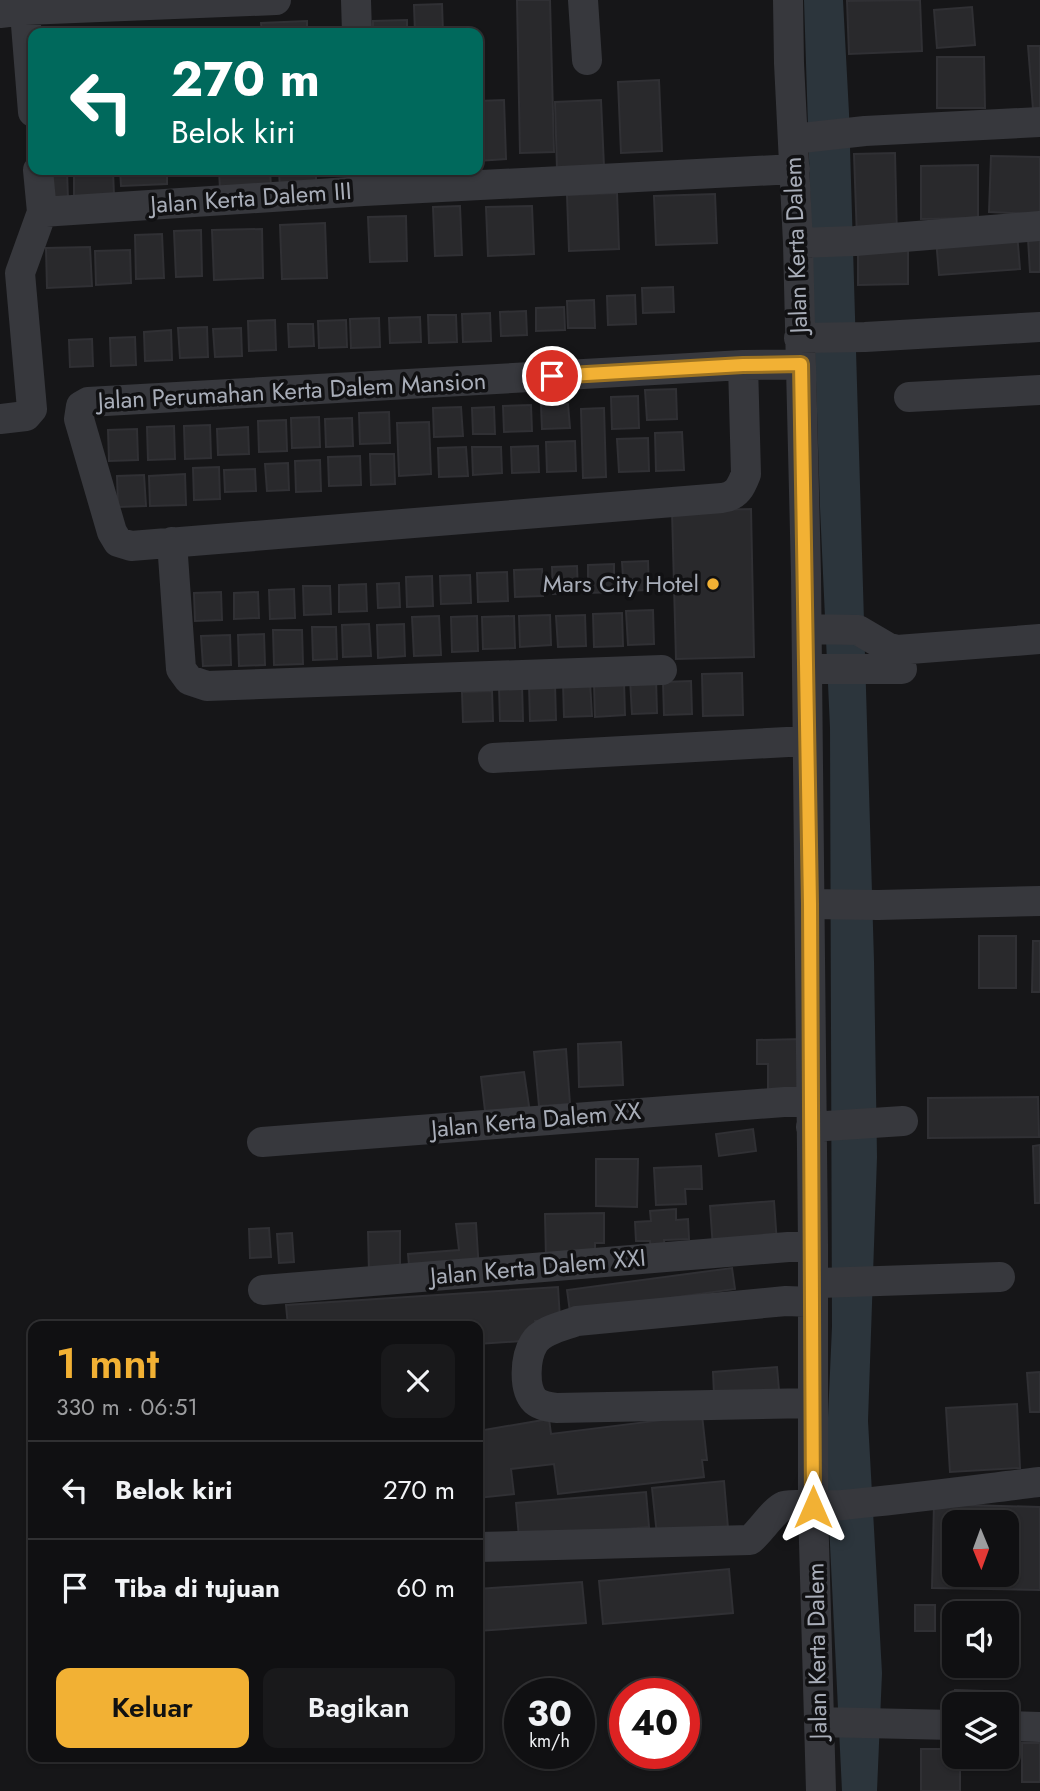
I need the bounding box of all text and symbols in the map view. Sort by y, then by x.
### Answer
text: 270 m [171,44,320,114]
icon: left [56,56,147,147]
text: Belok kiri [171,109,296,155]
street label: Jalan Kerta Dalem [775,156,816,337]
street label: Jalan Kerta Dalem III [146,173,353,222]
pin [522,346,582,406]
icon: arrive [533,357,571,395]
street label: Jalan Perumahan Kerta Dalem Mansion [94,363,487,418]
place label: Mars City Hotel [543,566,699,601]
marker: Mars City Hotel [705,576,721,592]
street label: Jalan Kerta Dalem XX [427,1093,643,1146]
street label: Jalan Kerta Dalem XXI [426,1240,647,1294]
text: 1 mnt [56,1333,159,1394]
button: close [381,1344,455,1418]
text: 330 m · 06:51 [56,1390,198,1424]
position arrow [776,1470,850,1544]
icon: left [56,1471,94,1509]
text: Belok kiri [115,1471,232,1509]
text: 270 m [383,1471,455,1509]
north arrow [942,1510,1018,1587]
map controls [942,1510,1019,1769]
street label: Jalan Kerta Dalem [797,1562,836,1743]
icon: arrive [56,1569,94,1607]
text: Tiba di tujuan [115,1569,280,1607]
text: 60 m [396,1569,455,1607]
button: sound [942,1601,1019,1678]
button: Keluar [56,1668,249,1748]
button: Bagikan [263,1668,455,1748]
speed limit sign: 40 [609,1678,700,1769]
text: 30 [527,1689,572,1739]
button: layers [942,1692,1019,1769]
text: km/h [529,1728,570,1754]

